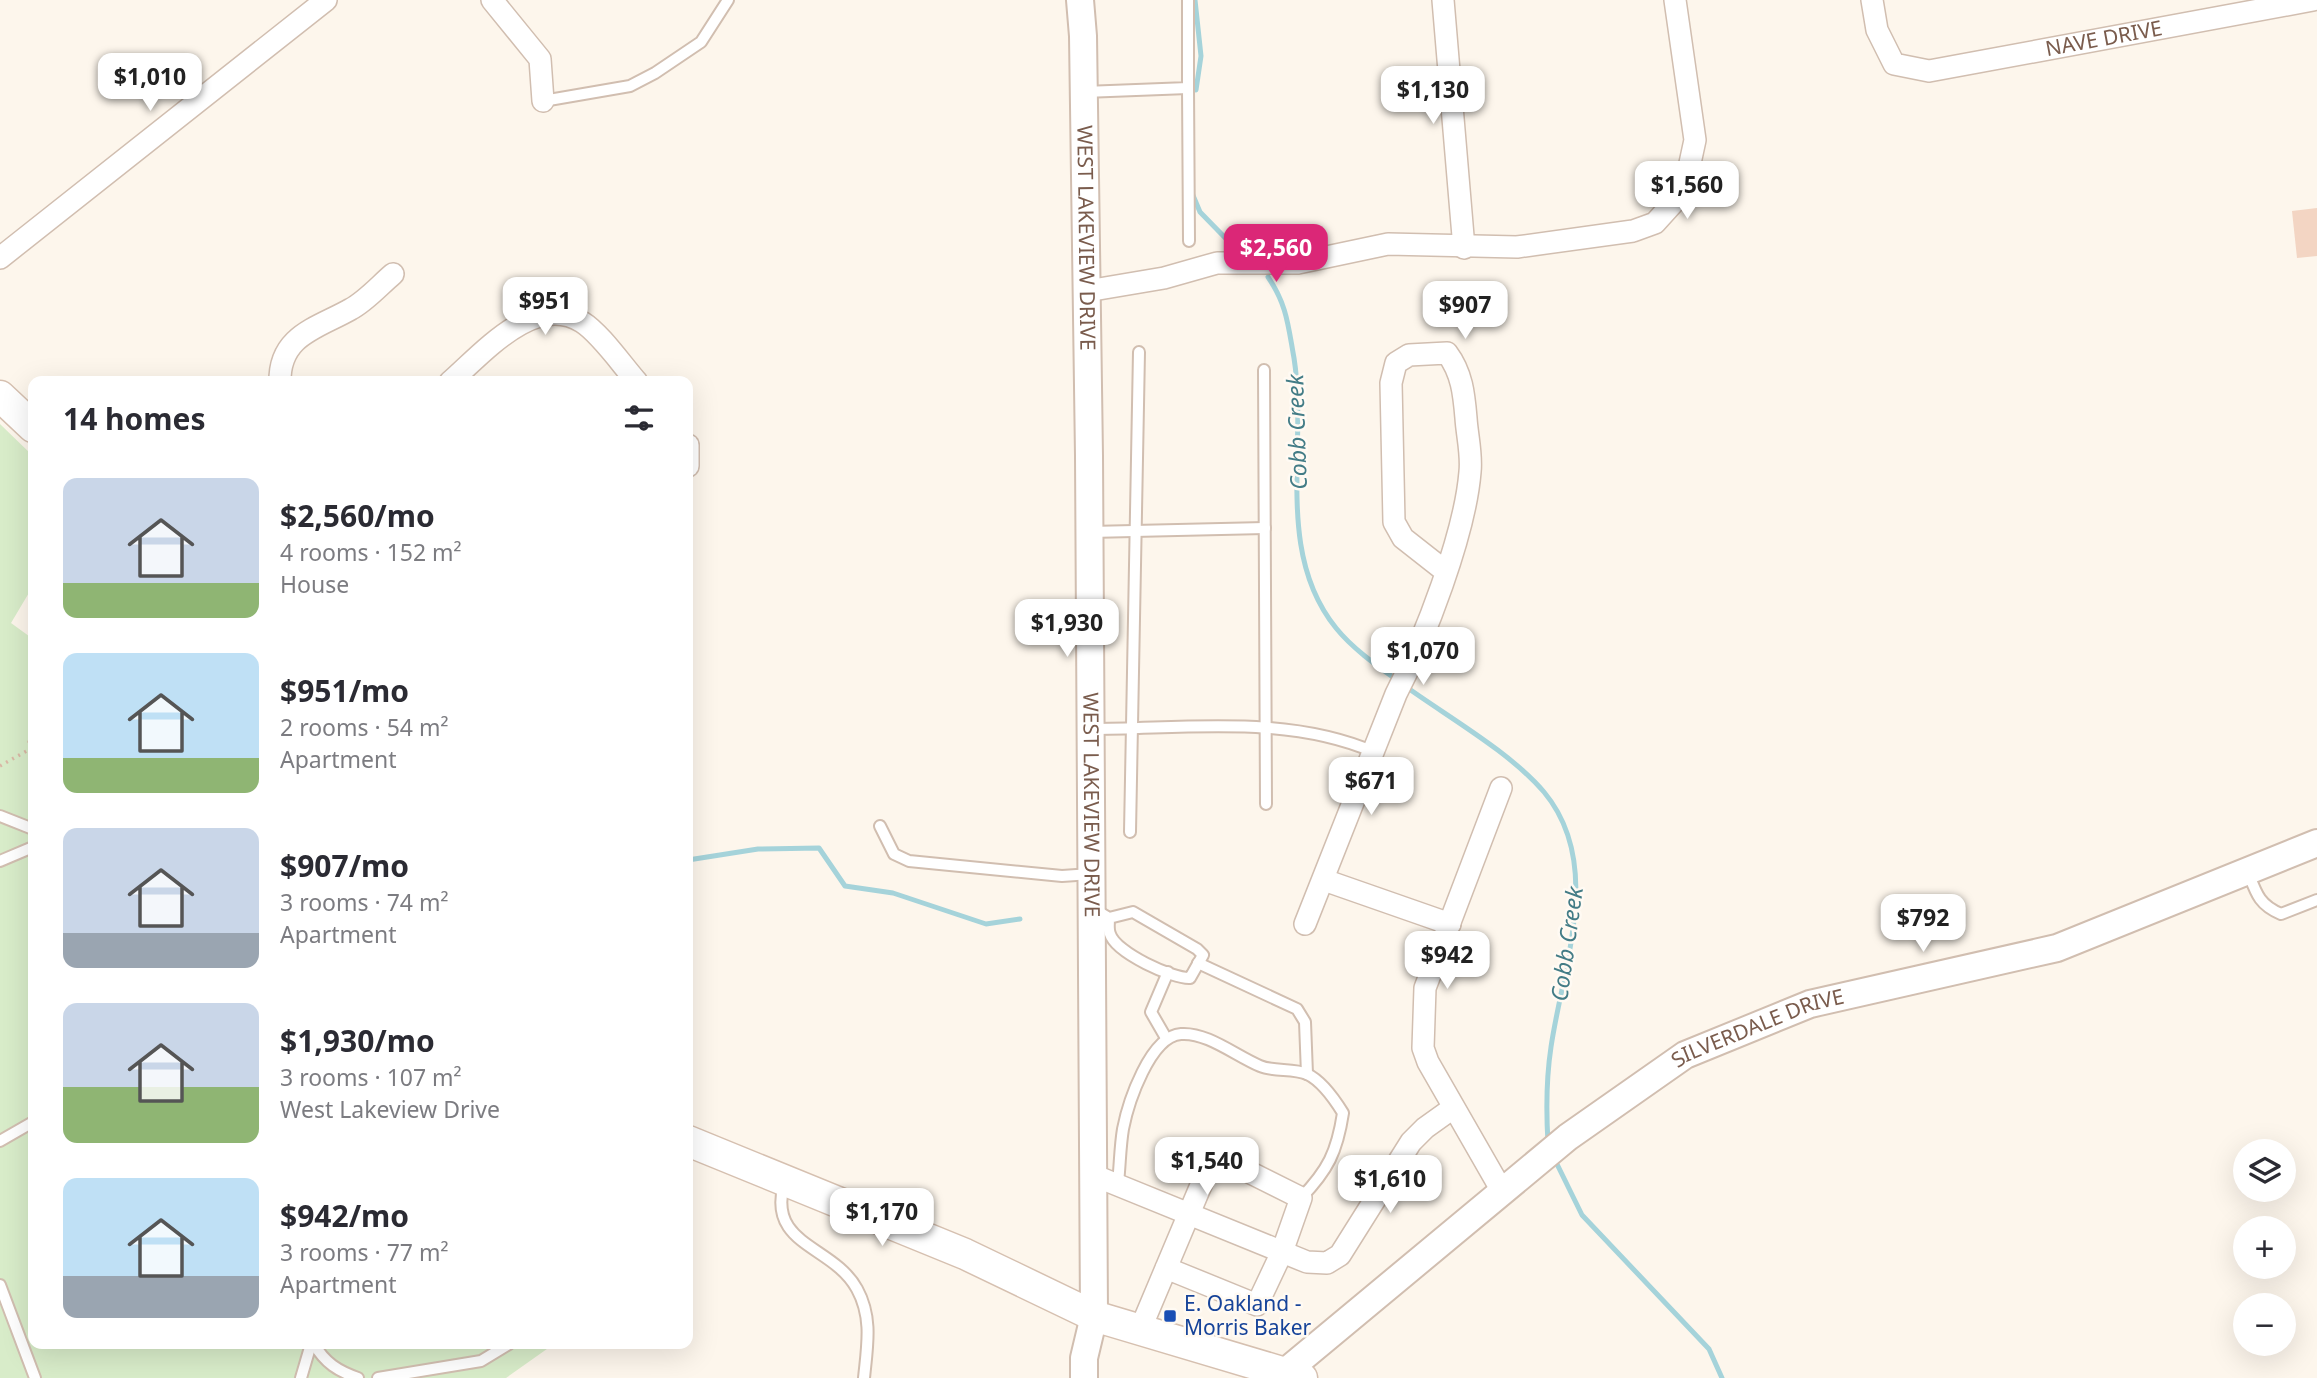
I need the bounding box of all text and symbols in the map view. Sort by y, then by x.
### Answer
street label: NAVE DRIVE [2043,13,2164,62]
pin: $1,010 [93,54,207,113]
text: $1,010 [114,60,186,92]
pin: $1,130 [1376,66,1490,126]
text: $1,130 [1397,73,1469,105]
street label: WEST LAKEVIEW DRIVE [1071,125,1102,351]
pin: $1,560 [1630,162,1744,221]
text: $1,560 [1651,168,1723,200]
pin: $2,560 [1219,224,1333,284]
text: $2,560 [1240,231,1312,263]
pin: $951 [504,278,586,337]
pin: $907 [1424,282,1506,341]
text: $951 [519,284,571,316]
text: $907 [1439,288,1491,320]
water label: Cobb Creek [1278,372,1314,490]
text: 14 homes [63,398,206,439]
icon: filters [620,399,658,437]
text: $2,560/mo [280,495,435,536]
icon: home [119,506,203,590]
text: 4 rooms · 152 m² [280,536,462,568]
text: House [280,568,349,600]
pin: $1,930 [1010,600,1124,659]
text: $1,930 [1031,606,1103,638]
pin: $1,070 [1366,628,1480,687]
text: $1,070 [1387,634,1459,666]
text: $951/mo [280,670,409,711]
icon: home [119,681,203,765]
street label: WEST LAKEVIEW DRIVE [1077,692,1107,918]
text: 2 rooms · 54 m² [280,711,449,743]
text: Apartment [280,743,397,775]
pin: $671 [1330,758,1412,817]
text: $671 [1345,764,1397,796]
text: $907/mo [280,845,409,886]
icon: home [119,856,203,940]
water label: Cobb Creek [1542,883,1590,1003]
text: 3 rooms · 74 m² [280,886,449,918]
pin: $792 [1882,894,1964,954]
text: $792 [1897,901,1949,933]
text: Apartment [280,918,397,950]
pin: $942 [1406,932,1488,991]
text: $942 [1421,938,1473,970]
street label: SILVERDALE DRIVE [1665,982,1846,1073]
text: $1,930/mo [280,1020,435,1061]
icon: home [119,1031,203,1115]
text: 3 rooms · 107 m² [280,1061,462,1093]
text: West Lakeview Drive [280,1093,500,1125]
pin: $1,540 [1150,1138,1264,1197]
map controls [2233,1139,2296,1356]
button: layers [2233,1139,2296,1202]
text: $1,540 [1171,1144,1243,1176]
pin: $1,610 [1333,1156,1447,1215]
text: $1,610 [1354,1162,1426,1194]
pin: $1,170 [825,1188,939,1248]
text: $942/mo [280,1195,409,1236]
text: $1,170 [846,1195,918,1227]
icon: home [119,1206,203,1290]
button: + [2233,1216,2296,1279]
text: 3 rooms · 77 m² [280,1236,449,1268]
text: Apartment [280,1268,397,1300]
place label: E. Oakland - Morris Baker [1184,1289,1312,1341]
button: − [2233,1293,2296,1356]
marker: E. Oakland - Morris Baker [1162,1308,1178,1324]

